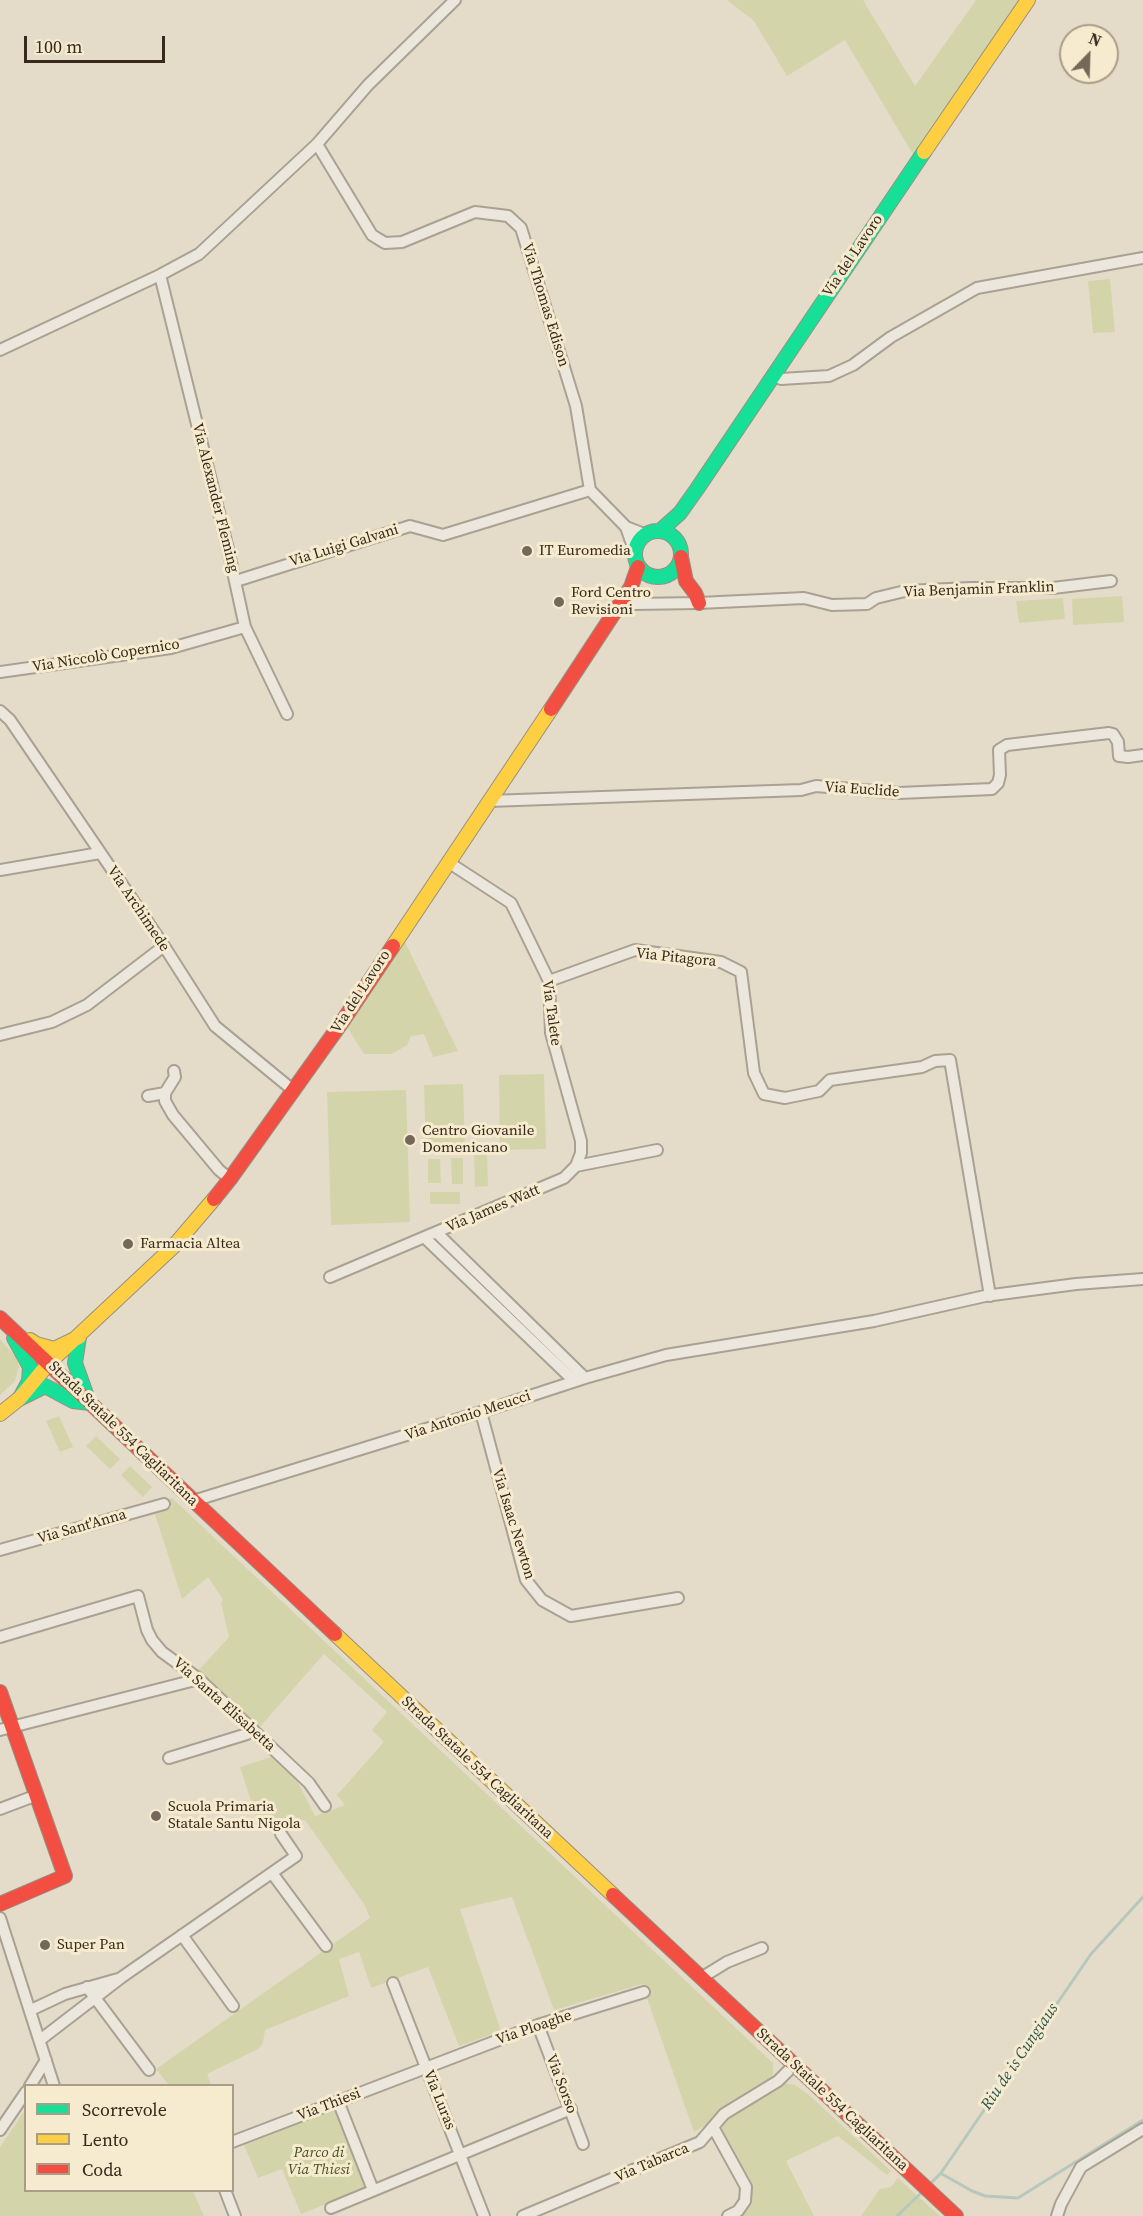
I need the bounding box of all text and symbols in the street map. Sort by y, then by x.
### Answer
scale bar [27,24,168,62]
north arrow [1059,24,1119,84]
text: N [1086,27,1105,52]
text: 100 m [35,34,82,59]
street label: Via del Lavoro [819,211,887,301]
street label: Via Thomas Edison [518,241,572,369]
street label: Via Alexander Fleming [188,421,242,575]
street label: Via Luigi Galvani [287,521,401,571]
place label: IT Euromedia [539,542,631,560]
marker: IT Euromedia [520,544,534,558]
street label: Via Benjamin Franklin [903,578,1055,602]
place label: Ford Centro Revisioni [571,584,651,619]
marker: Ford Centro Revisioni [552,595,566,609]
street label: Via Niccolò Copernico [31,635,181,677]
street label: Via Euclide [824,778,900,802]
street label: Via Archimede [103,863,173,955]
street label: Via Pitagora [635,945,717,971]
street label: Via del Lavoro [327,947,395,1037]
street label: Via Talete [537,979,565,1047]
place label: Centro Giovanile Domenicano [422,1122,534,1157]
marker: Centro Giovanile Domenicano [403,1133,417,1147]
street label: Via James Watt [443,1181,543,1237]
place label: Farmacia Altea [140,1235,240,1253]
marker: Farmacia Altea [121,1237,135,1251]
street label: Strada Statale 554 Cagliaritana [44,1358,202,1510]
street label: Via Antonio Meucci [403,1387,533,1445]
street label: Via Isaac Newton [488,1466,538,1582]
street label: Via Sant'Anna [35,1506,129,1548]
street label: Via Santa Elisabetta [169,1654,279,1756]
street label: Strada Statale 554 Cagliaritana [397,1693,557,1843]
place label: Scuola Primaria Statale Santu Nigola [168,1798,301,1833]
marker: Scuola Primaria Statale Santu Nigola [149,1809,163,1823]
place label: Super Pan [57,1936,125,1954]
marker: Super Pan [38,1938,52,1952]
water label: Riu de is Cungiaus [977,2000,1063,2114]
street label: Via Ploaghe [494,2007,574,2049]
street label: Strada Statale 554 Cagliaritana [752,2025,912,2175]
street label: Via Sorso [541,2052,581,2116]
street label: Via Luras [419,2067,459,2133]
legend [24,2084,234,2192]
street label: Via Thiesi [295,2085,363,2125]
text: Scorrevole [82,2097,167,2122]
text: Lento [82,2127,128,2152]
street label: Via Tabarca [612,2139,692,2187]
park label: Parco di Via Thiesi [288,2144,350,2179]
text: Coda [82,2157,122,2182]

